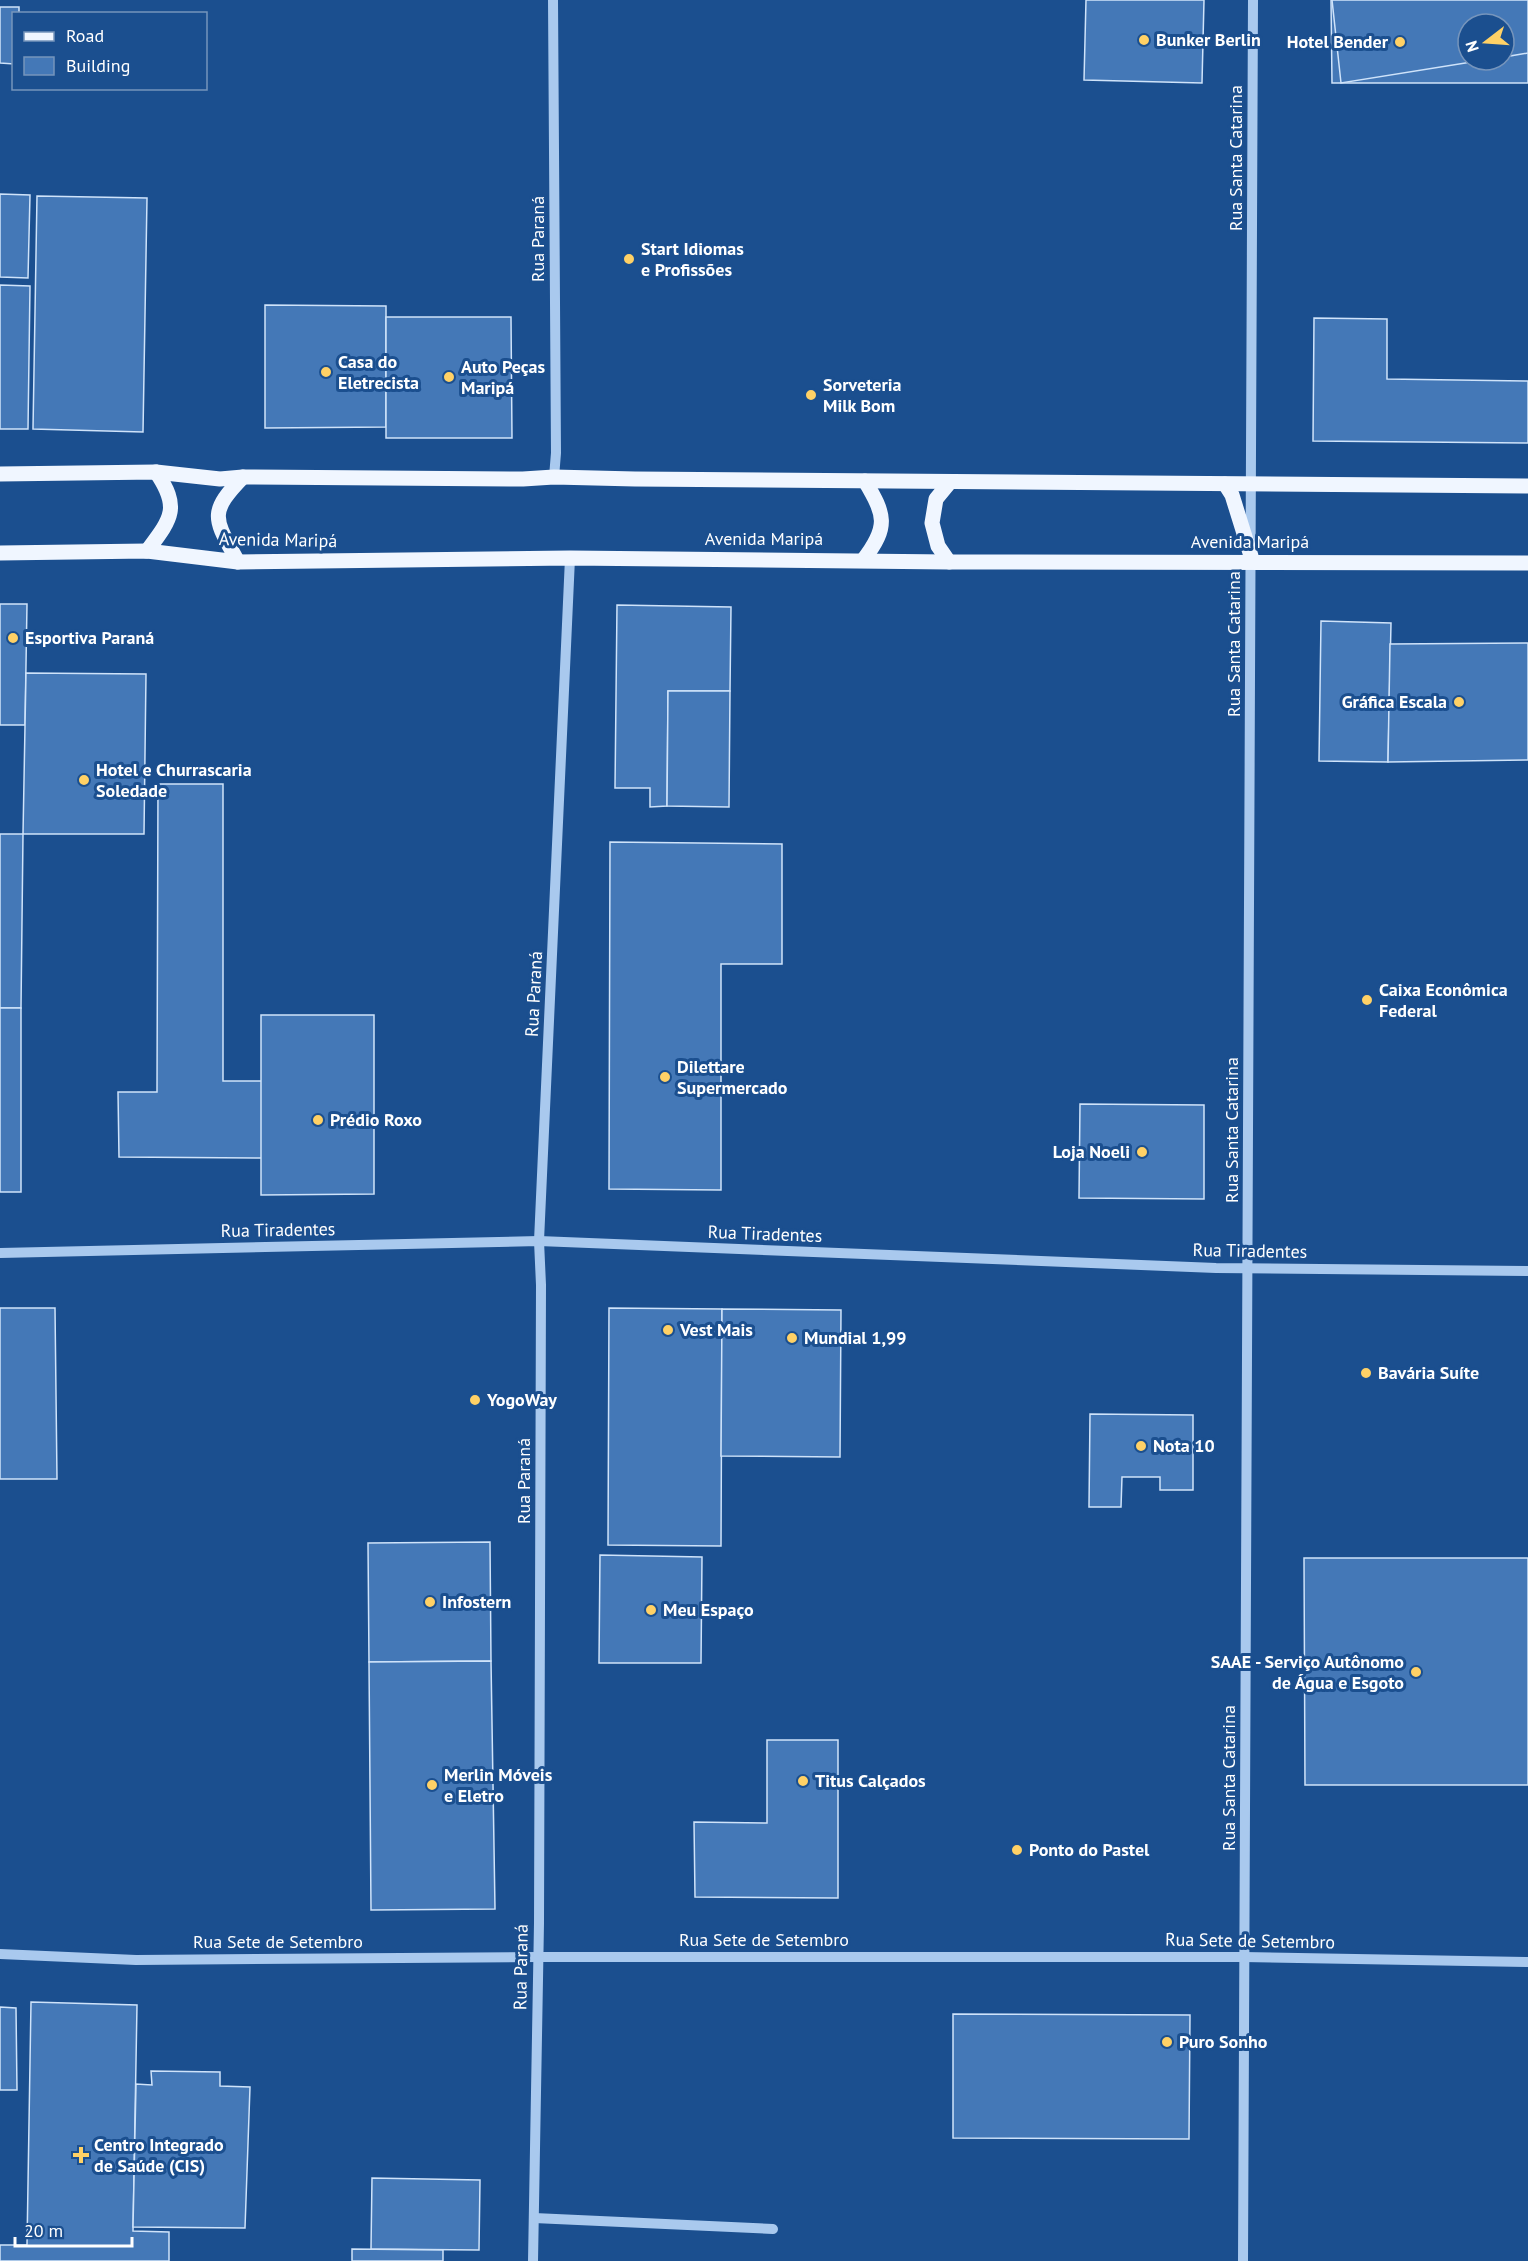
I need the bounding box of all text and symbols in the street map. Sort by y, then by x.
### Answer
legend [12,12,207,90]
north arrow [1456,12,1516,72]
text: Road [66,24,104,47]
place label: Bunker Berlin [1156,28,1261,51]
place label: Hotel Bender [1287,30,1389,53]
marker: Bunker Berlin [1137,33,1151,47]
marker: Hotel Bender [1393,35,1407,49]
text: N [1461,38,1483,54]
text: Building [66,54,130,77]
street label: Rua Santa Catarina [1224,85,1247,231]
street label: Rua Paraná [526,196,549,282]
place label: Start Idiomas e Profissões [641,237,744,281]
marker: Start Idiomas e Profissões [622,252,636,266]
place label: Casa do Eletrecista [338,350,419,394]
place label: Auto Peças Maripá [461,355,545,399]
marker: Casa do Eletrecista [319,365,333,379]
marker: Auto Peças Maripá [442,370,456,384]
place label: Sorveteria Milk Bom [823,373,902,417]
marker: Sorveteria Milk Bom [804,388,818,402]
street label: Avenida Maripá [219,527,337,552]
street label: Avenida Maripá [705,527,823,550]
street label: Avenida Maripá [1191,530,1309,553]
street label: Rua Santa Catarina [1222,571,1245,717]
place label: Esportiva Paraná [25,626,154,649]
marker: Esportiva Paraná [6,631,20,645]
place label: Gráfica Escala [1342,690,1447,713]
marker: Gráfica Escala [1452,695,1466,709]
place label: Hotel e Churrascaria Soledade [96,758,252,802]
marker: Hotel e Churrascaria Soledade [77,773,91,787]
street label: Rua Paraná [520,950,547,1038]
place label: Caixa Econômica Federal [1379,978,1508,1022]
marker: Caixa Econômica Federal [1360,993,1374,1007]
place label: Dilettare Supermercado [677,1055,788,1099]
street label: Rua Santa Catarina [1220,1057,1243,1203]
marker: Dilettare Supermercado [658,1070,672,1084]
place label: Prédio Roxo [330,1108,422,1131]
marker: Prédio Roxo [311,1113,325,1127]
place label: Loja Noeli [1053,1140,1130,1163]
marker: Loja Noeli [1135,1145,1149,1159]
street label: Rua Tiradentes [221,1217,335,1242]
street label: Rua Tiradentes [707,1220,823,1247]
street label: Rua Tiradentes [1193,1238,1307,1263]
place label: Vest Mais [679,1318,753,1341]
marker: Vest Mais [661,1323,675,1337]
place label: Mundial 1,99 [804,1326,906,1349]
marker: Mundial 1,99 [785,1331,799,1345]
place label: Bavária Suíte [1378,1361,1479,1384]
marker: Bavária Suíte [1359,1366,1373,1380]
place label: YogoWay [486,1388,557,1411]
marker: YogoWay [468,1393,482,1407]
place label: Nota 10 [1153,1434,1215,1457]
street label: Rua Paraná [512,1438,535,1524]
marker: Nota 10 [1134,1439,1148,1453]
place label: Infostern [442,1590,511,1613]
marker: Infostern [423,1595,437,1609]
place label: Meu Espaço [663,1598,754,1621]
marker: Meu Espaço [644,1603,658,1617]
place label: SAAE - Serviço Autônomo de Água e Esgoto [1211,1650,1404,1694]
marker: SAAE - Serviço Autônomo de Água e Esgoto [1409,1665,1423,1679]
street label: Rua Santa Catarina [1217,1705,1240,1851]
place label: Merlin Móveis e Eletro [444,1763,553,1807]
place label: Titus Calçados [815,1769,926,1792]
marker: Titus Calçados [796,1774,810,1788]
marker: Merlin Móveis e Eletro [425,1778,439,1792]
place label: Ponto do Pastel [1029,1838,1150,1861]
marker: Ponto do Pastel [1010,1843,1024,1857]
street label: Rua Paraná [508,1924,533,2010]
street label: Rua Sete de Setembro [679,1928,849,1951]
street label: Rua Sete de Setembro [1165,1928,1335,1953]
street label: Rua Sete de Setembro [193,1930,363,1953]
place label: Puro Sonho [1179,2030,1268,2053]
marker: Puro Sonho [1160,2035,1174,2049]
place label: Centro Integrado de Saúde (CIS) [94,2133,224,2177]
marker: Centro Integrado de Saúde (CIS) [72,2146,90,2164]
scale bar [15,2210,132,2248]
text: 20 m [24,2219,63,2242]

